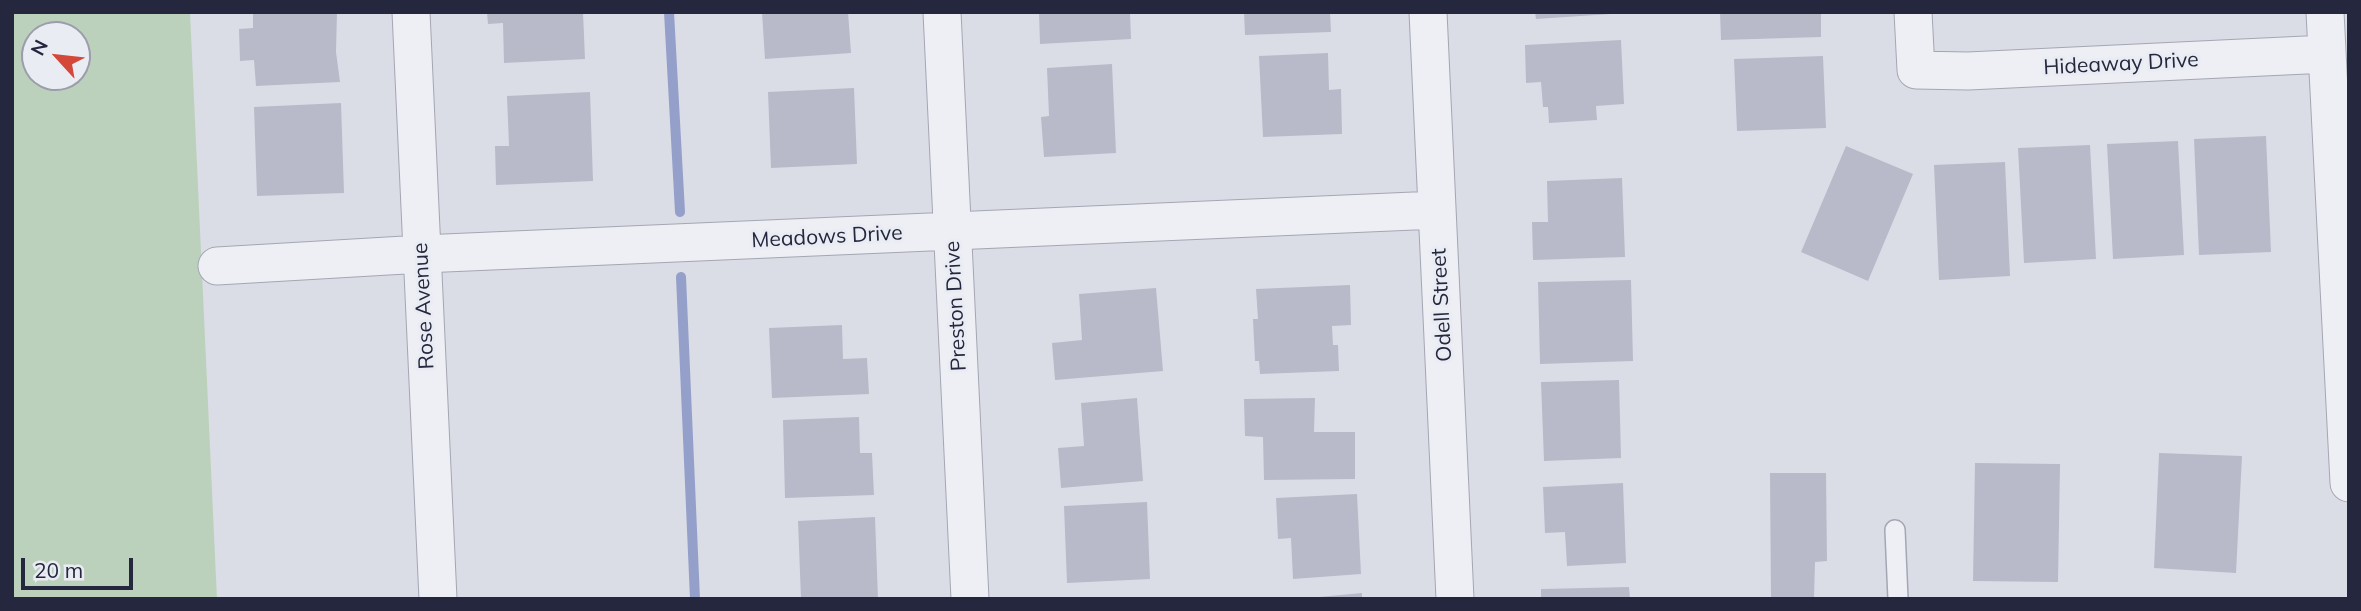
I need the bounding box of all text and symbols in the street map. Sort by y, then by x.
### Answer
north arrow [21,21,91,91]
text: N [25,36,53,59]
street label: Hideaway Drive [2043,47,2199,81]
street label: Meadows Drive [751,220,903,254]
street label: Preston Drive [940,240,972,372]
street label: Rose Avenue [408,242,440,370]
street label: Odell Street [1426,248,1458,362]
scale bar [24,544,136,588]
text: 20 m [34,557,83,583]

